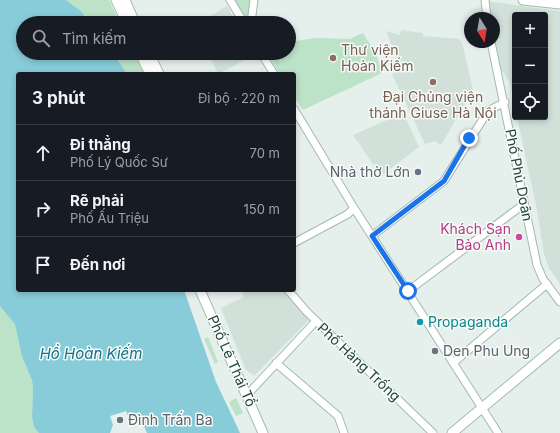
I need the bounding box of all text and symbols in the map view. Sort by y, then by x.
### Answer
north arrow [464,12,500,48]
map controls [512,12,548,120]
button: + [512,12,548,48]
search box [16,16,296,60]
icon: search [30,27,52,49]
text: Tìm kiếm [62,29,126,48]
place label: Thư viện Hoàn Kiếm [341,41,413,74]
button: − [512,48,548,84]
marker: Thư viện Hoàn Kiếm [328,53,338,63]
marker: Đại Chủng viện thánh Giuse Hà Nội [428,77,438,87]
button: locate [512,84,548,120]
text: 3 phút [32,88,85,108]
place label: Đại Chủng viện thánh Giuse Hà Nội [369,88,497,121]
text: Đi bộ · 220 m [198,90,280,106]
street label: Phố Phủ Doãn [502,127,537,223]
route end [460,129,478,147]
text: Đi thẳng [70,135,131,154]
icon: ahead [32,142,54,164]
text: 70 m [250,145,280,161]
text: Phố Lý Quốc Sư [70,154,168,170]
place label: Nhà thờ Lớn [330,163,410,180]
marker: Nhà thờ Lớn [413,167,423,177]
text: Rẽ phải [70,191,124,210]
icon: right [32,198,54,220]
text: 150 m [244,201,280,217]
text: Phố Ấu Triệu [70,210,149,226]
place label: Khách Sạn Bảo Anh [440,220,511,253]
marker: Khách Sạn Bảo Anh [514,232,524,242]
icon: arrive [32,254,54,276]
text: Đến nơi [70,255,125,274]
route start [399,282,417,300]
street label: Phố Lê Thái Tổ [205,312,260,409]
place label: Propaganda [428,313,508,330]
marker: Propaganda [415,317,425,327]
street label: Phố Hàng Trống [314,319,404,404]
place label: Den Phu Ung [443,342,530,359]
water label: Hồ Hoàn Kiếm [40,344,142,363]
marker: Den Phu Ung [430,346,440,356]
place label: Đình Trấn Ba [128,411,213,428]
marker: Đình Trấn Ba [115,415,125,425]

